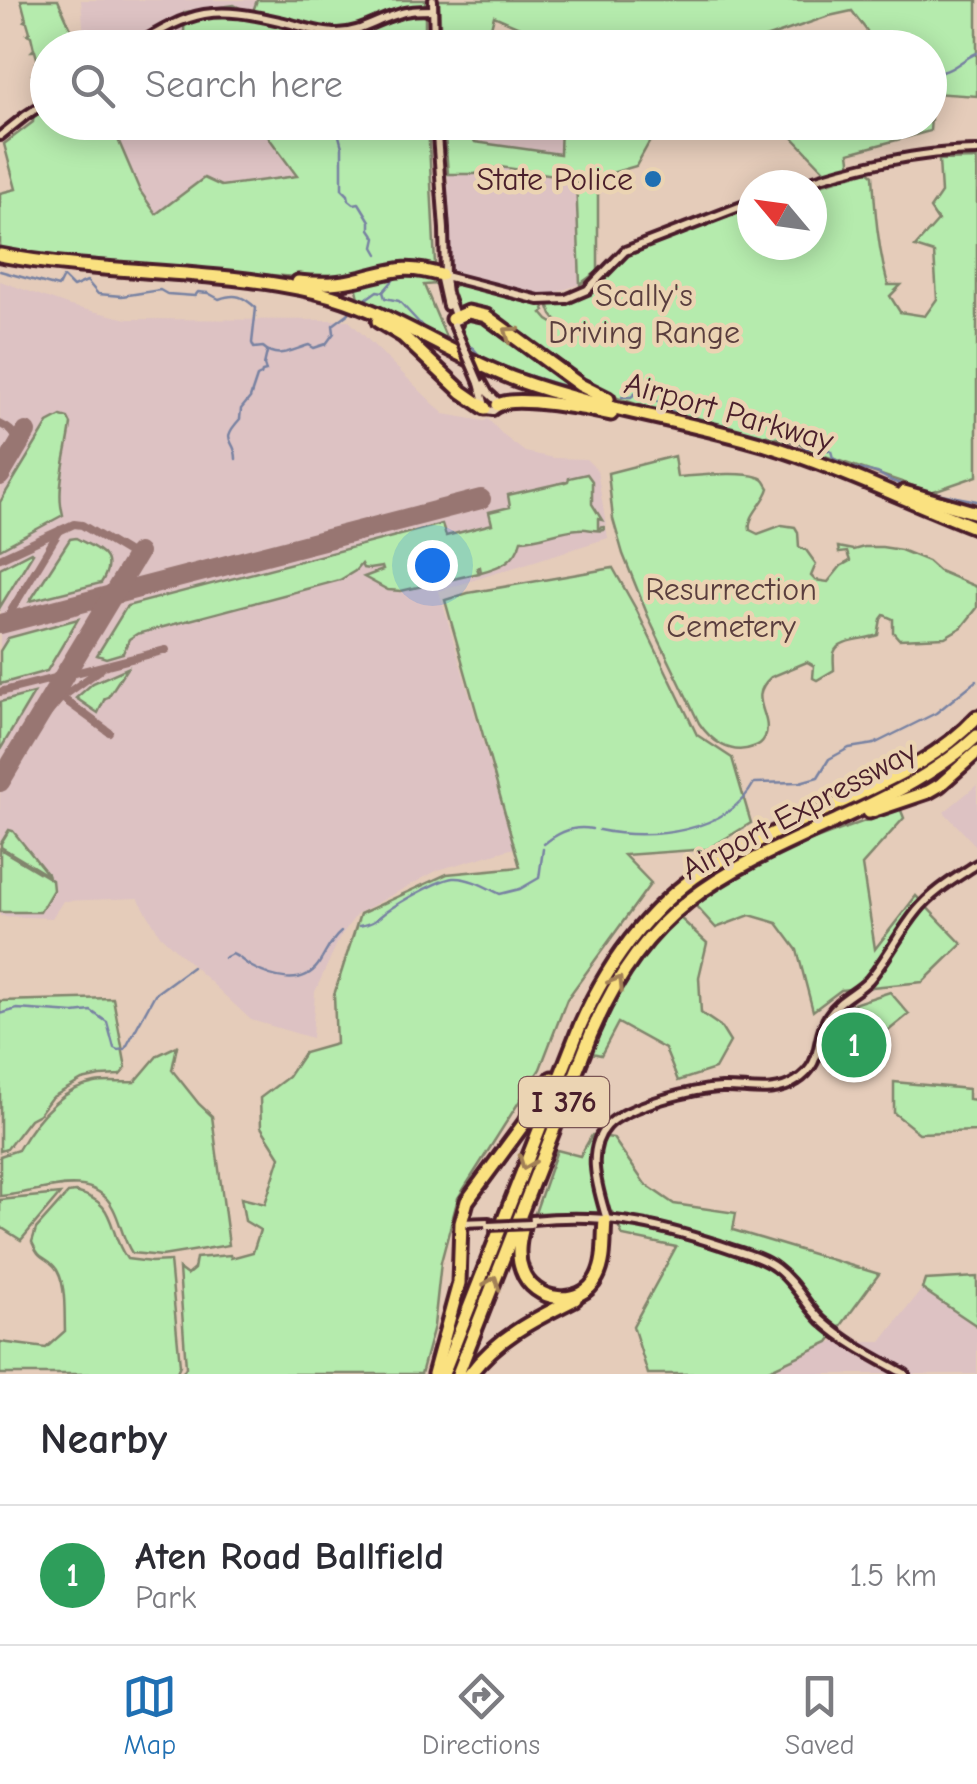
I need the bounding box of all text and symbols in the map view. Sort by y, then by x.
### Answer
search box [30,30,947,140]
icon: search [65,58,120,113]
text: Search here [145,63,343,107]
place label: State Police [476,161,633,198]
marker: State Police [642,168,664,190]
north arrow [737,170,827,260]
park label: Scally's Driving Range [548,277,740,351]
one-way arrow [503,327,522,346]
street label: Airport Parkway [620,364,838,460]
your location [407,540,458,591]
park label: Resurrection Cemetery [645,571,817,645]
street label: Airport Expressway [675,732,923,888]
one-way arrow [604,976,623,994]
pin: 1 [822,1008,886,1082]
road number: I 376 [519,1077,609,1127]
one-way arrow [517,1153,537,1171]
one-way arrow [482,1275,502,1293]
text: Nearby [40,1415,167,1464]
text: Aten Road Ballfield [135,1535,444,1579]
text: 1 [66,1557,79,1594]
text: 1.5 km [849,1557,937,1594]
text: Park [135,1579,196,1616]
tab: Map [122,1669,177,1761]
tab: Directions [422,1669,540,1761]
tab: Saved [785,1669,855,1761]

